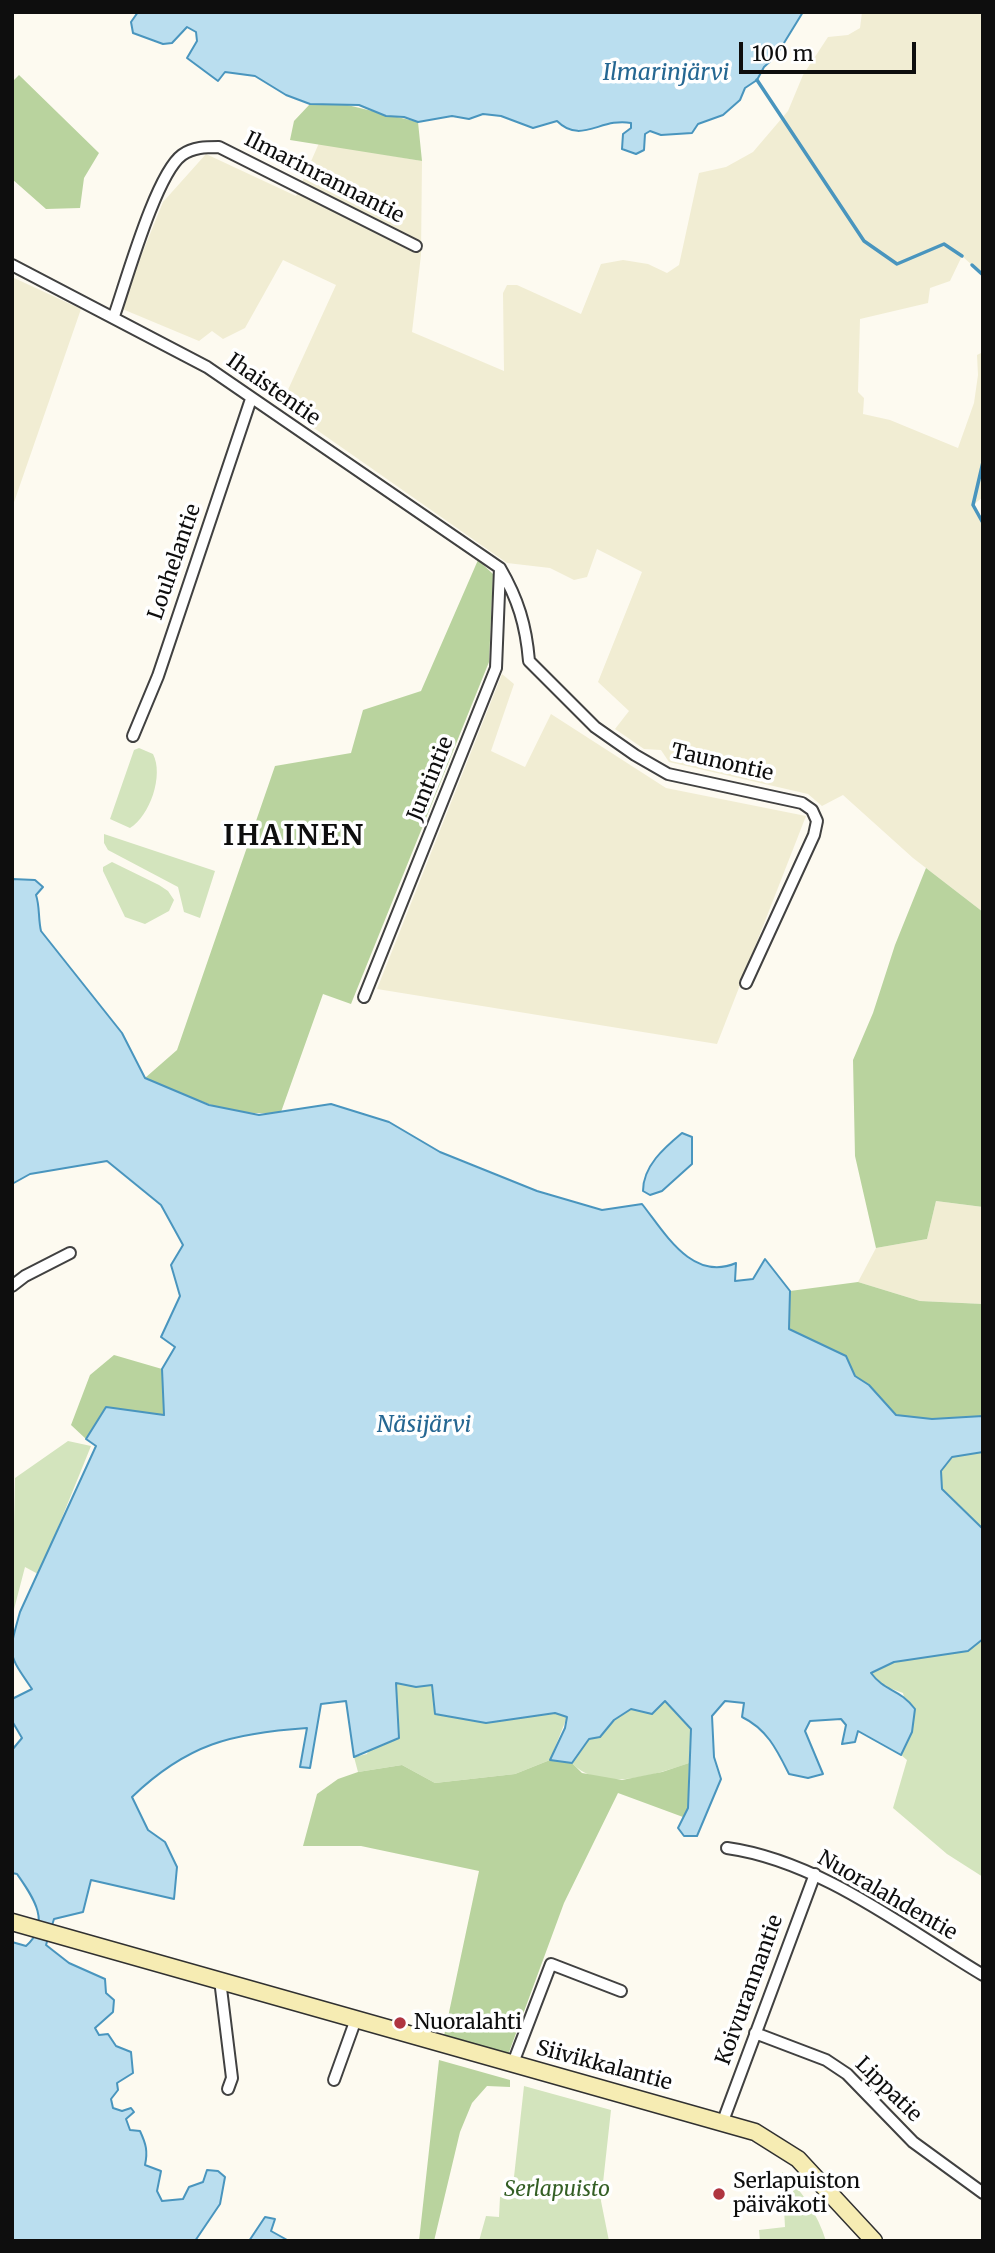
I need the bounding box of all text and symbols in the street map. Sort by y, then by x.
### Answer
scale bar [743,28,920,72]
text: 100 m [752,40,814,67]
water label: Ilmarinjärvi [603,59,729,87]
street label: Ilmarinrannantie [240,127,408,229]
street label: Ihaistentie [221,349,325,431]
street label: Louhelantie [143,501,207,623]
street label: Juntintie [403,733,459,825]
street label: Taunontie [668,739,776,787]
district label: IHAINEN [224,820,364,854]
water label: Näsijärvi [377,1411,471,1439]
street label: Nuoralahdentie [813,1846,961,1946]
street label: Koivurannantie [711,1912,789,2068]
place label: Nuoralahti [414,2010,522,2036]
marker: Nuoralahti [392,2015,408,2031]
street label: Siivikkalantie [533,2036,675,2096]
street label: Lippatie [850,2052,926,2128]
place label: Serlapuiston päiväkoti [733,2169,860,2219]
park label: Serlapuisto [504,2177,610,2203]
marker: Serlapuiston päiväkoti [711,2186,727,2202]

